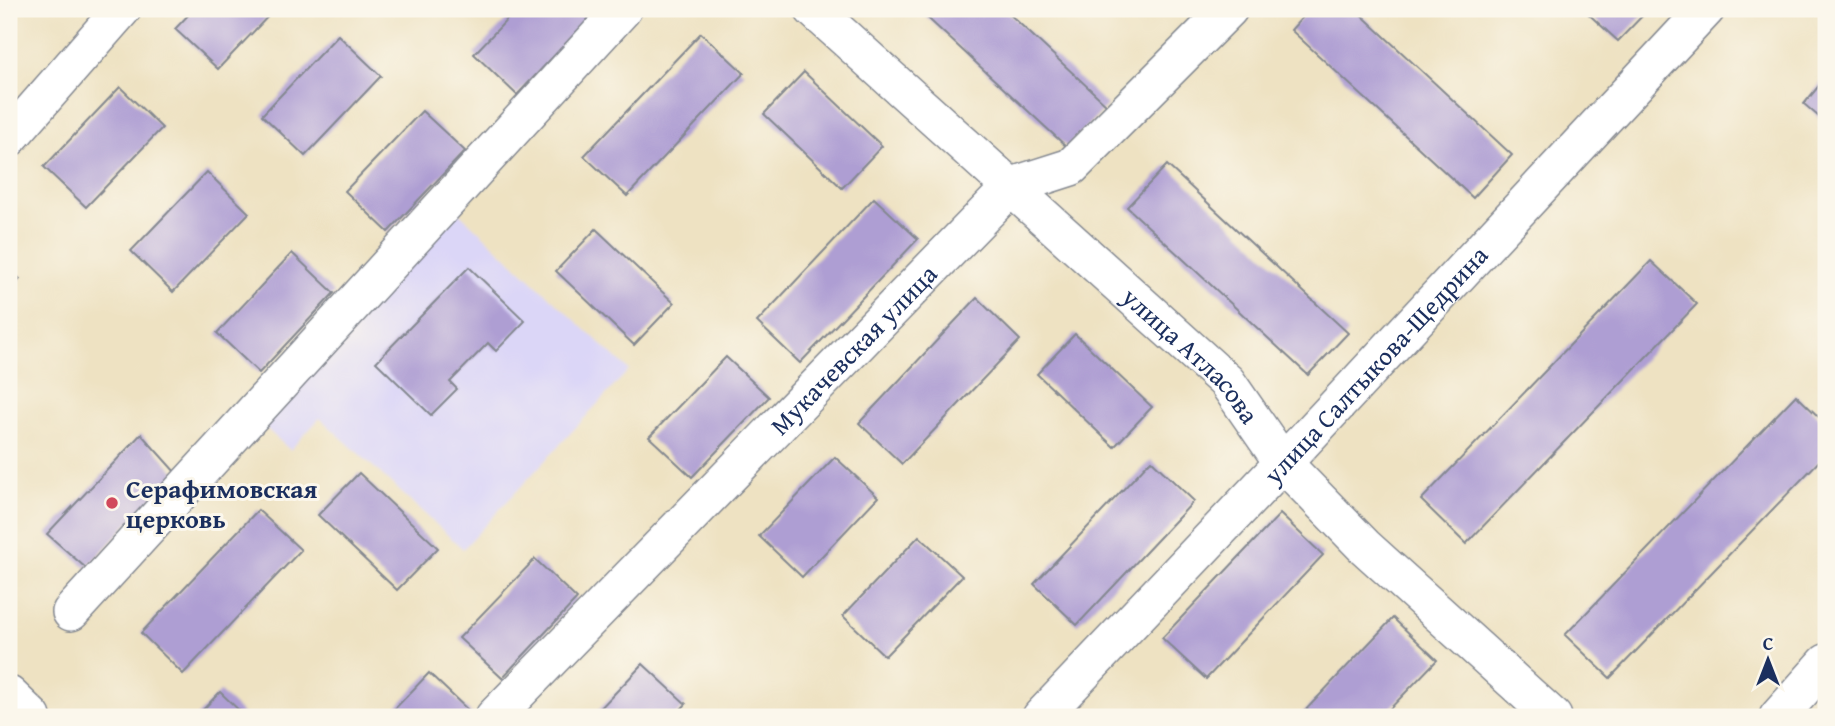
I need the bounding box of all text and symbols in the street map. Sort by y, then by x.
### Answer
street label: улица Салтыкова-Щедрина [1253,236,1497,493]
street label: Мукачевская улица [760,254,946,443]
street label: улица Атласова [1113,277,1270,432]
place label: Серафимовская церковь [126,469,318,538]
marker: Серафимовская церковь [104,495,120,511]
north arrow [1734,624,1804,694]
text: С [1763,629,1774,657]

